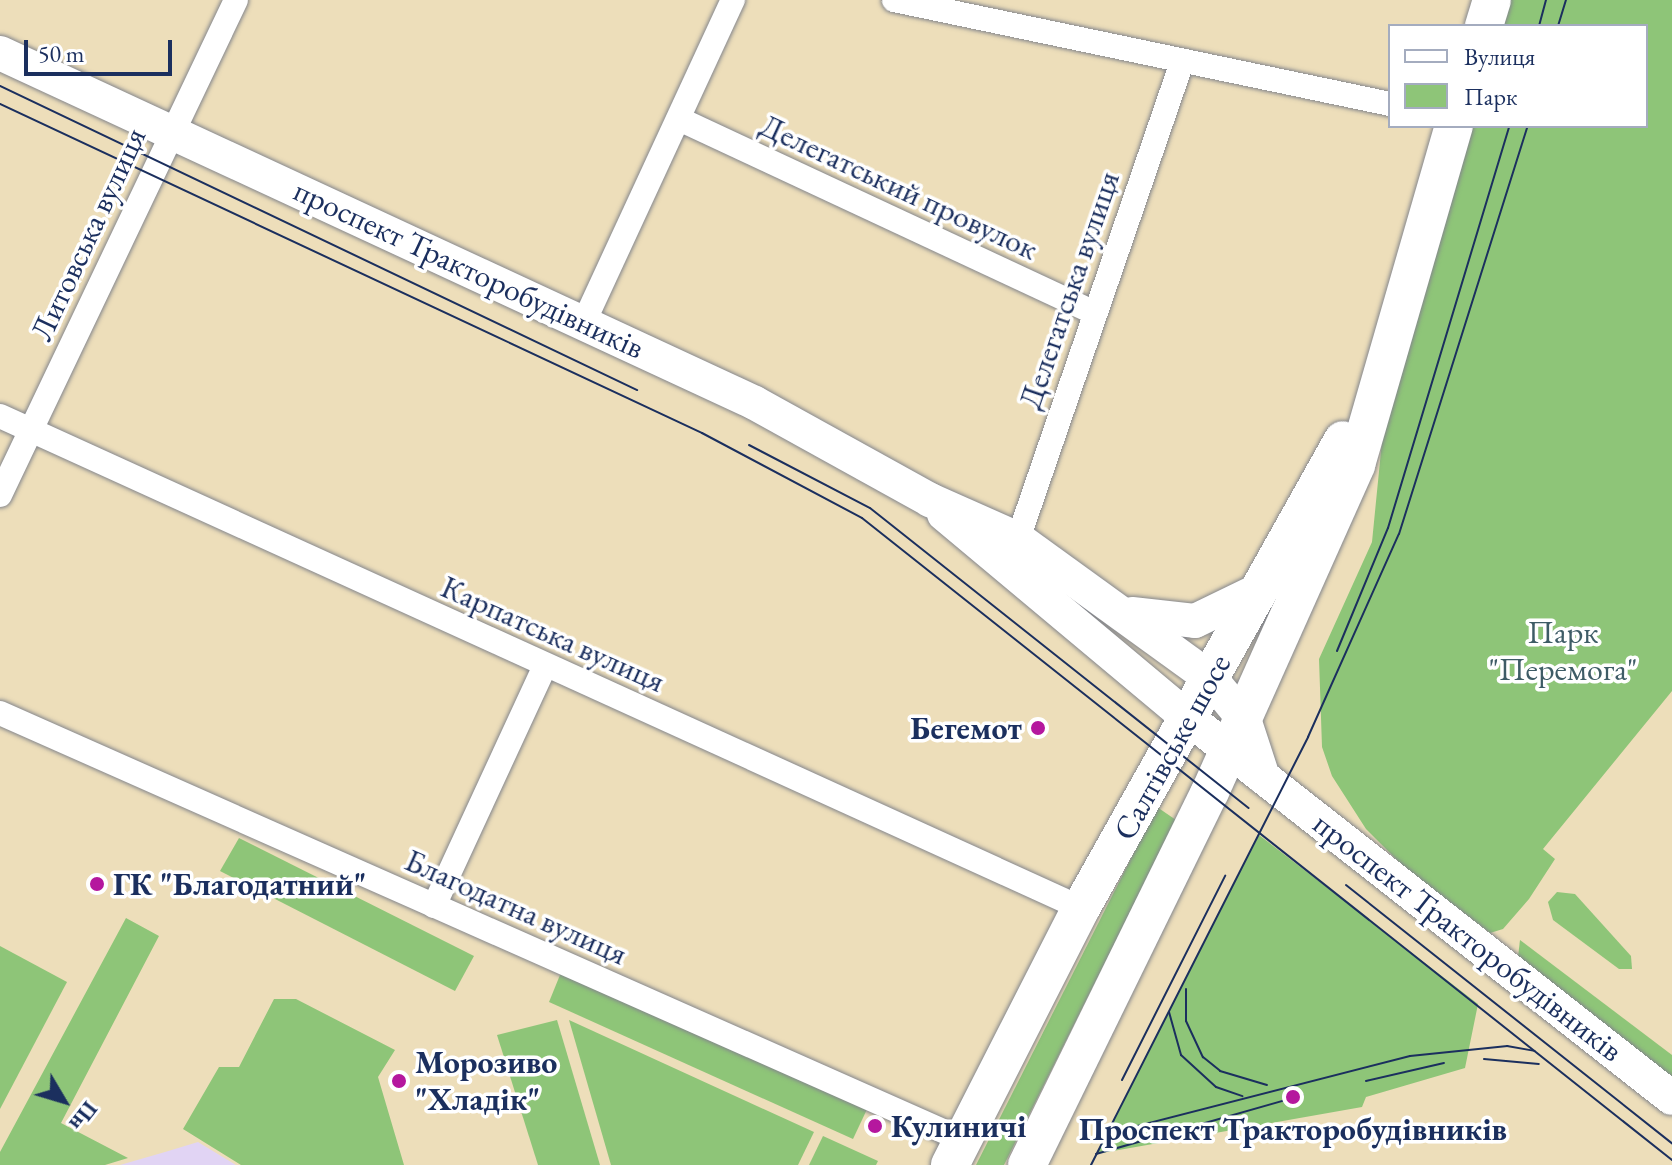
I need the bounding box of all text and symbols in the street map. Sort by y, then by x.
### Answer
scale bar [28,24,176,74]
legend [1388,24,1648,128]
text: 50 m [38,38,85,69]
text: Вулиця [1464,41,1535,72]
text: Парк [1464,81,1517,112]
street label: Делегатський провулок [754,106,1044,268]
street label: Литовська вулиця [22,121,154,347]
street label: Делегатська вулиця [1010,166,1128,414]
street label: проспект Тракторобудівників [288,171,650,367]
street label: Карпатська вулиця [435,567,671,701]
park label: Парк "Перемога" [1488,614,1638,689]
street label: Салтівське шосе [1105,647,1239,847]
place label: Бегемот [910,709,1022,747]
marker: Бегемот [1029,719,1047,737]
street label: проспект Тракторобудівників [1306,804,1630,1070]
street label: Благодатна вулиця [399,841,633,973]
place label: ГК "Благодатний" [113,865,366,903]
marker: ГК "Благодатний" [88,875,106,893]
place label: Морозиво "Хладік" [415,1044,557,1119]
north arrow [24,1061,104,1141]
marker: Морозиво "Хладік" [390,1072,408,1090]
marker: Проспект Тракторобудівників [1284,1088,1302,1106]
text: Пн [63,1095,104,1137]
place label: Кулиничі [891,1107,1026,1145]
place label: Проспект Тракторобудівників [1079,1110,1507,1148]
marker: Кулиничі [866,1117,884,1135]

